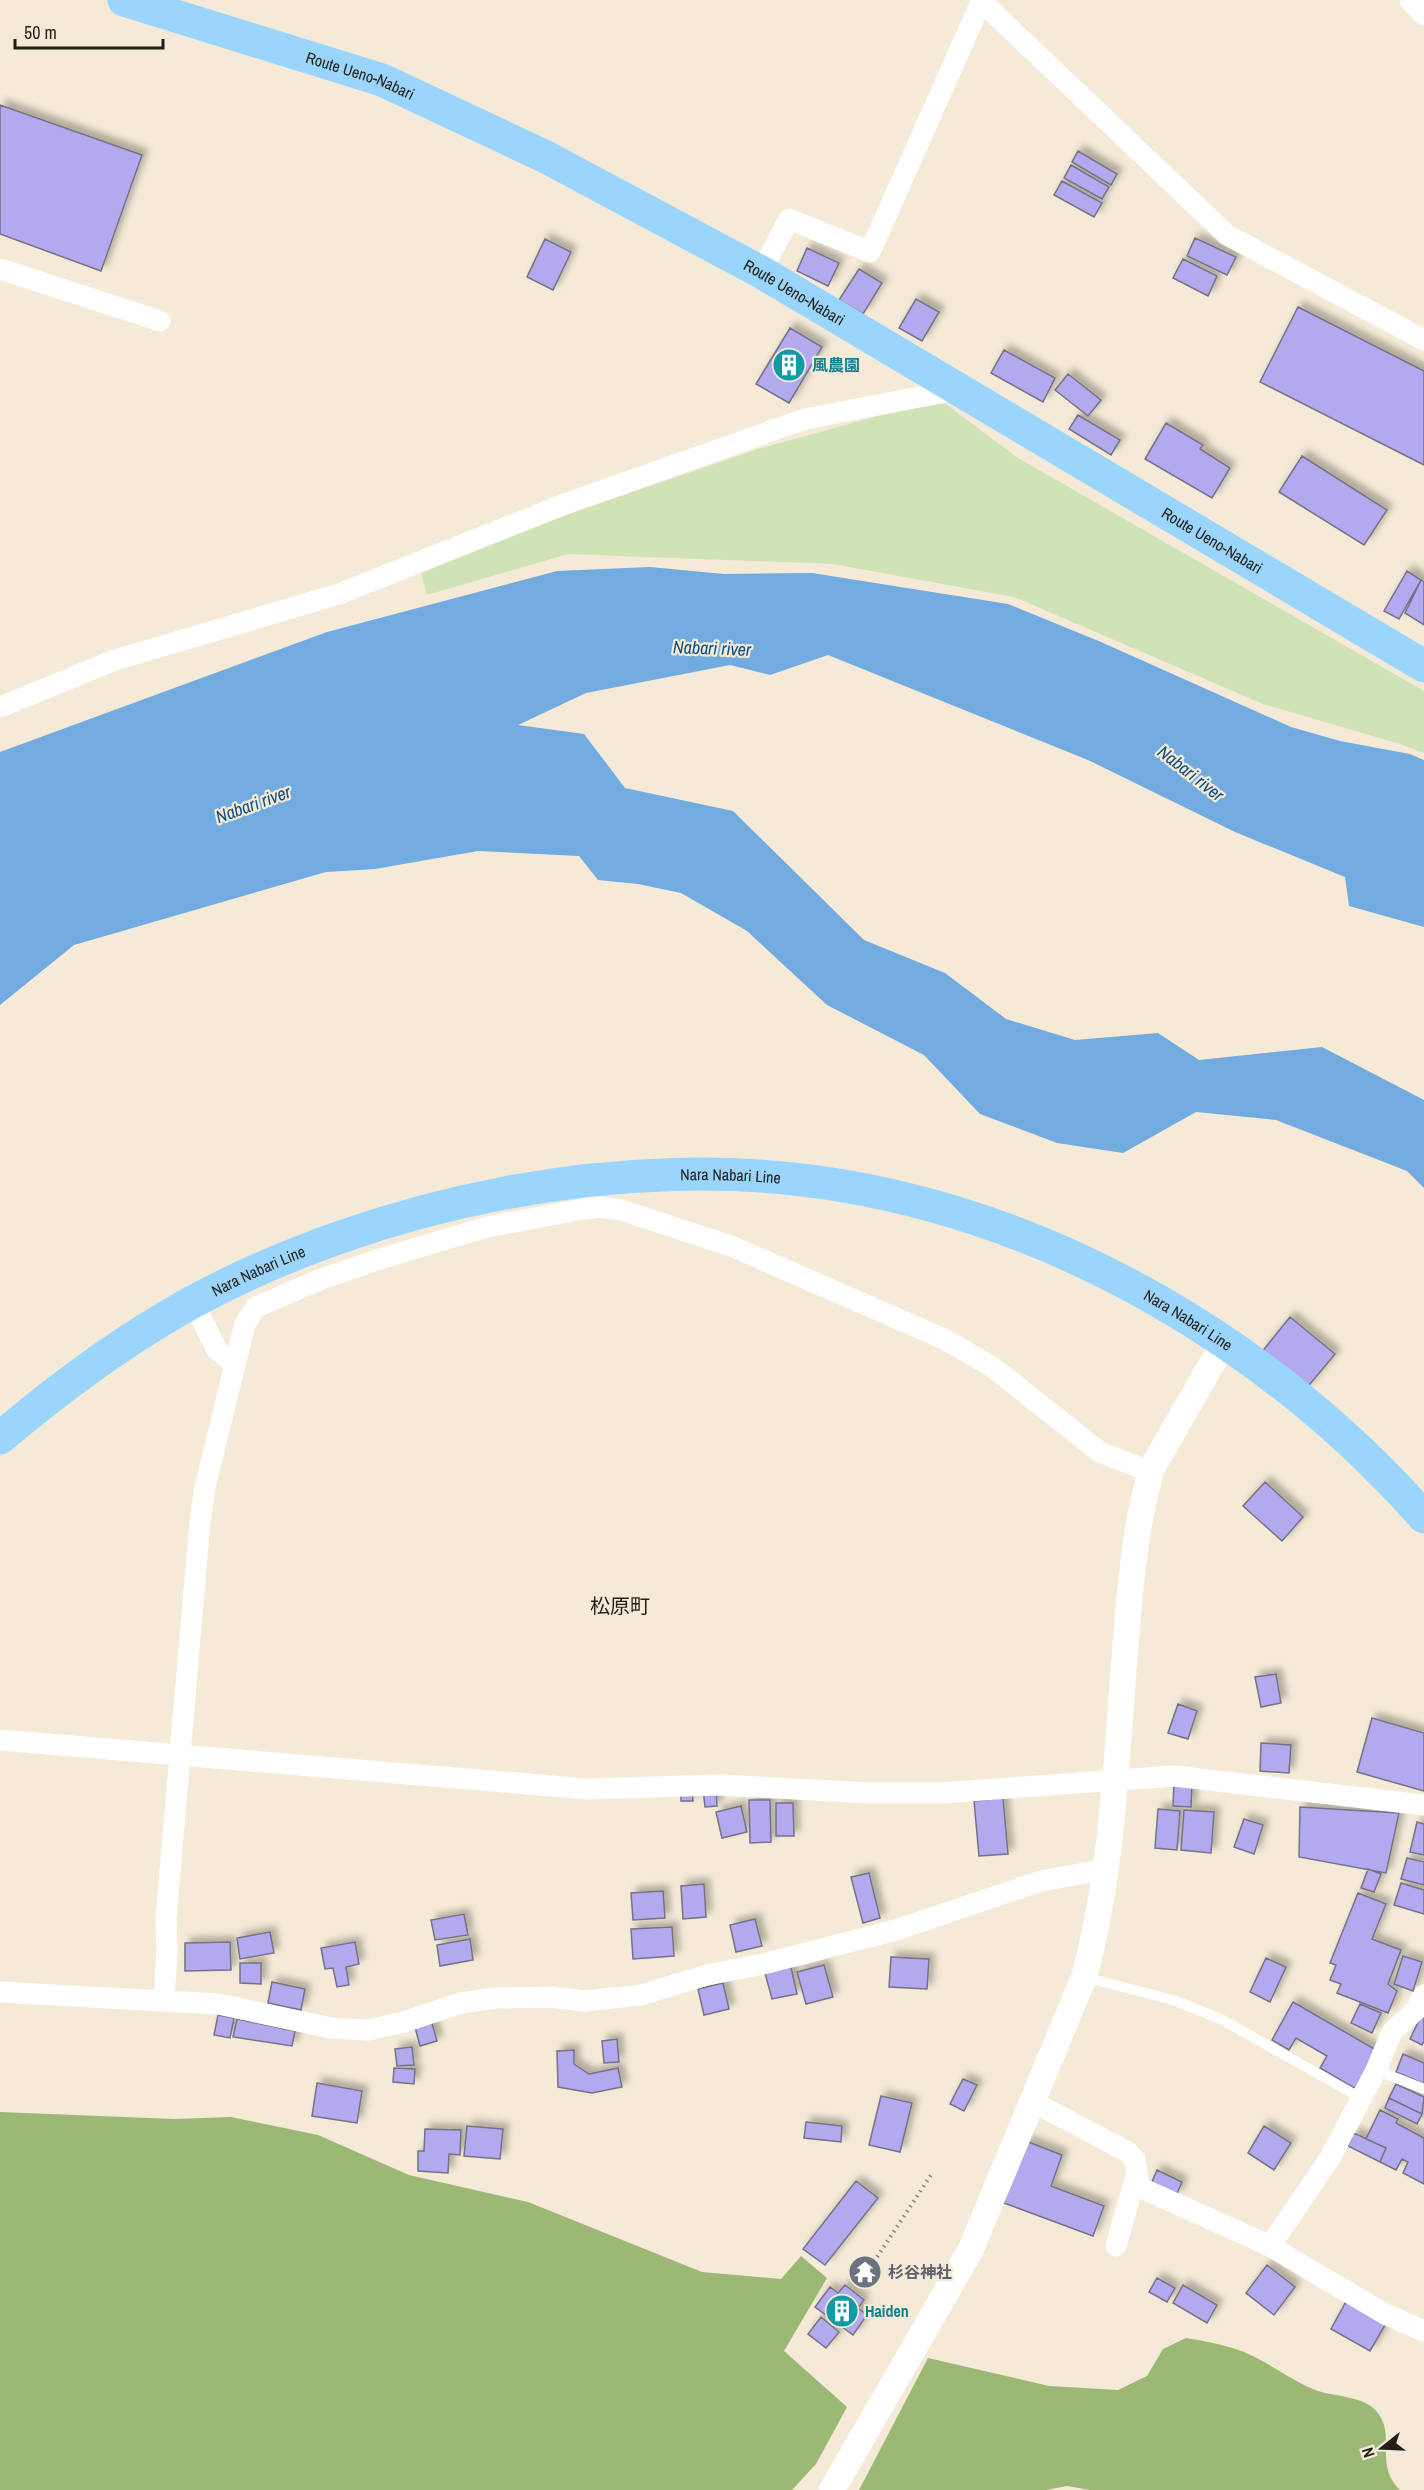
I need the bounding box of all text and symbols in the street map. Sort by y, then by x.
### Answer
scale bar [15,12,164,50]
text: 50 m [24,20,57,45]
street label: Route Ueno-Nabari [303,46,418,105]
street label: Route Ueno-Nabari [740,254,849,330]
building icon: 風農園 [771,347,807,383]
place label: 風農園 [812,354,860,376]
street label: Route Ueno-Nabari [1158,502,1267,579]
water label: Nabari river [673,634,752,662]
water label: Nabari river [1153,739,1230,808]
water label: Nabari river [212,779,295,829]
street label: Nara Nabari Line [680,1163,782,1189]
street label: Nara Nabari Line [208,1240,308,1301]
street label: Nara Nabari Line [1140,1284,1237,1356]
district label: 松原町 [590,1592,650,1619]
temple icon: 杉谷神社 [847,2254,883,2290]
place label: 杉谷神社 [888,2261,952,2283]
building icon: Haiden [824,2293,860,2329]
place label: Haiden [865,2300,909,2322]
north arrow [1352,2418,1412,2478]
text: N [1356,2445,1380,2461]

